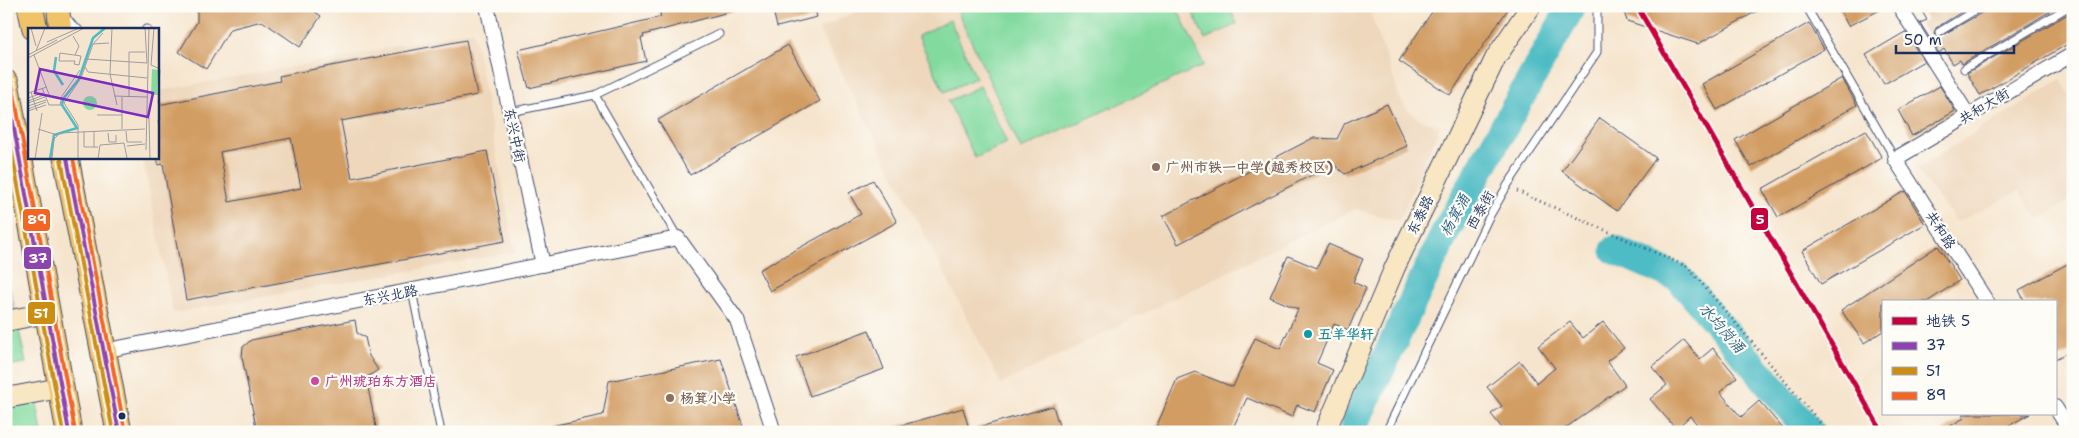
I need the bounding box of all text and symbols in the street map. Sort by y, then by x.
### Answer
scale bar [1896,22,2014,54]
inset map [28,28,159,159]
text: 50 m [1904,30,1942,50]
street label: 共和大街 [1955,84,2013,128]
street label: 东兴中街 [500,106,530,164]
place label: 广州市铁一中学(越秀校区) [1166,158,1333,176]
marker: 广州市铁一中学(越秀校区) [1150,161,1162,173]
street label: 西泰街 [1462,187,1498,233]
water label: 杨箕涌 [1436,190,1475,240]
street label: 东泰路 [1403,192,1437,238]
line badge: 5 [1750,207,1769,231]
street label: 共和路 [1922,207,1960,253]
line badge: 89 [22,208,51,232]
text: 89 [27,210,47,228]
text: 5 [1756,210,1765,228]
line badge: 37 [23,246,52,270]
text: 37 [28,249,48,267]
street label: 东兴北路 [361,281,419,309]
water label: 水均岗涌 [1695,299,1750,358]
legend [1882,300,2056,416]
line badge: 51 [27,301,56,325]
text: 51 [34,304,48,322]
text: 地铁 5 [1926,311,1970,331]
place label: 五羊华轩 [1318,325,1374,343]
marker: 五羊华轩 [1302,328,1314,340]
text: 37 [1926,335,1946,355]
text: 51 [1926,361,1941,381]
place label: 广州琥珀东方酒店 [325,372,437,390]
marker: 广州琥珀东方酒店 [309,375,321,387]
text: 89 [1926,385,1946,405]
place label: 杨箕小学 [680,389,736,407]
marker: 杨箕小学 [664,392,676,404]
unlabelled marker [117,411,127,421]

